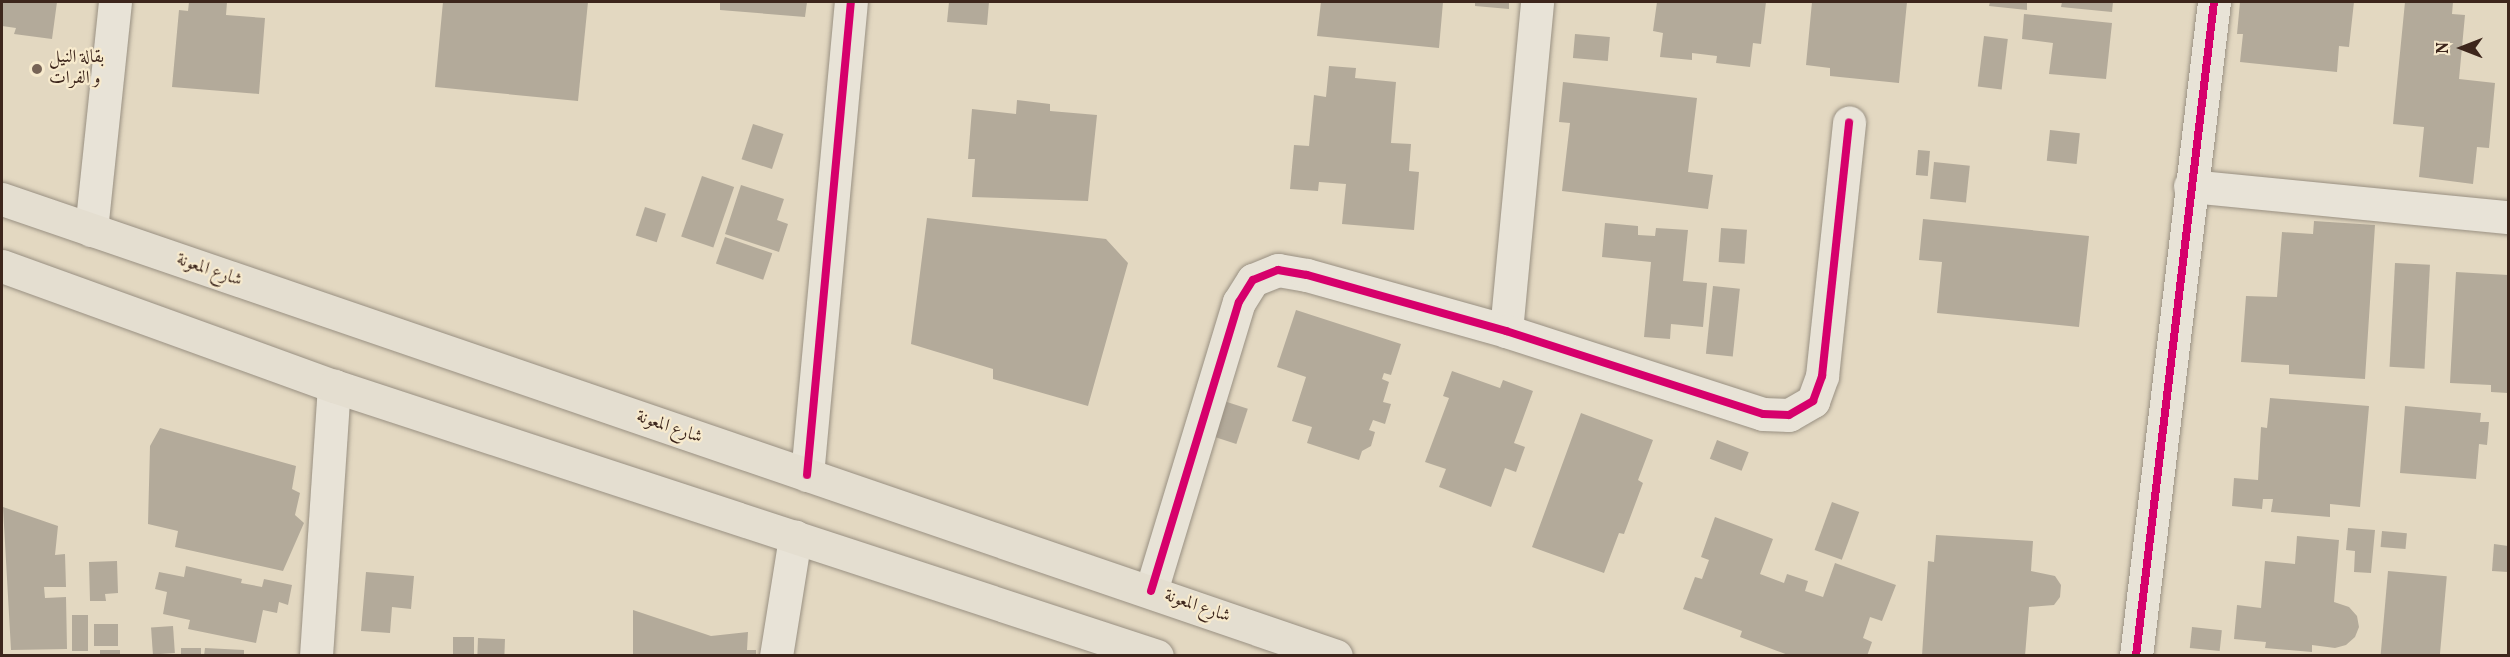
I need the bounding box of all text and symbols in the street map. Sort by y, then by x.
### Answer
north arrow [2432,18,2492,78]
text: N [2433,42,2455,54]
place label: بقالة النيل و الفرات [49,48,104,90]
marker: بقالة النيل و الفرات [30,62,44,76]
street label: شارع المعونة [173,250,245,292]
street label: شارع المعونة [633,407,705,449]
street label: شارع المعونة [1161,586,1233,628]

